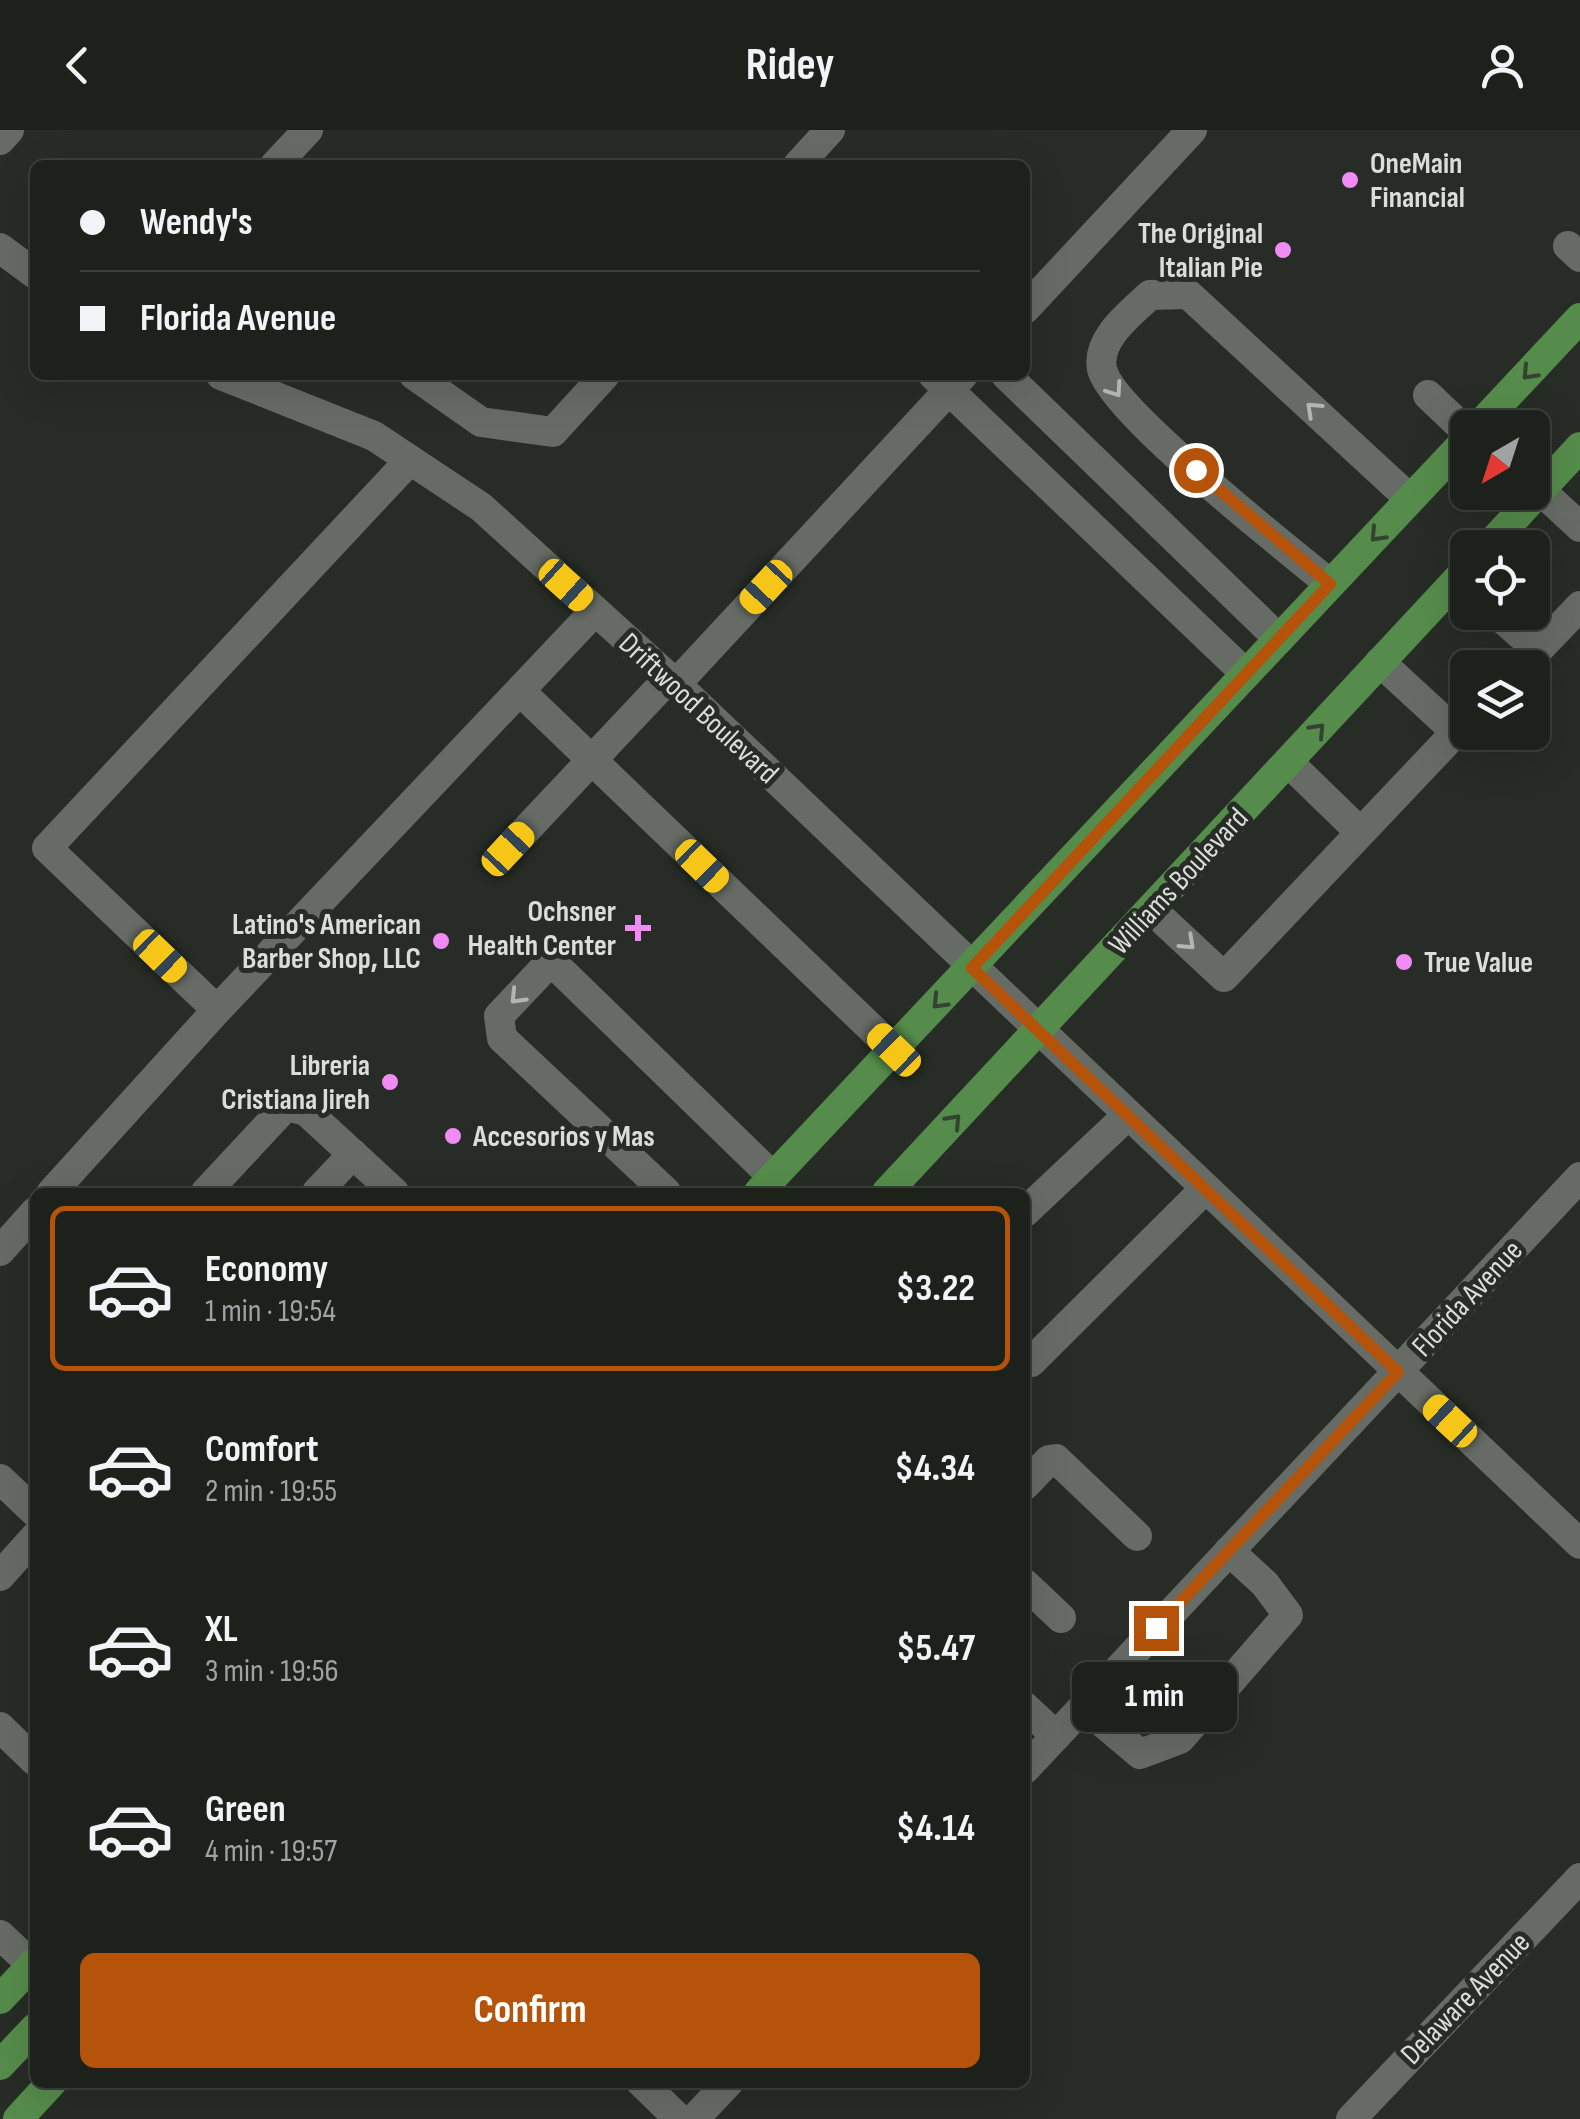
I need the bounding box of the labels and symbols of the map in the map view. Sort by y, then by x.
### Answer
place label: OneMain Financial [1370,146,1465,216]
marker: OneMain Financial [1339,169,1361,191]
place label: The Original Italian Pie [1138,216,1263,286]
marker: The Original Italian Pie [1272,239,1294,261]
one-way arrow [1523,361,1541,379]
one-way arrow [1102,379,1121,397]
one-way arrow [1306,403,1325,421]
north arrow [1450,410,1550,510]
route start [1174,448,1219,493]
one-way arrow [1371,523,1389,541]
car [534,554,598,616]
car [735,555,797,619]
street label: Driftwood Boulevard [611,626,785,792]
one-way arrow [1306,723,1324,742]
street label: Williams Boulevard [1101,801,1256,963]
car [477,817,539,881]
car [670,834,734,898]
place label: Ochsner Health Center [468,894,616,964]
place label: Latino's American Barber Shop, LLC [232,907,421,977]
marker: Ochsner Health Center [625,915,651,941]
car [128,924,192,988]
marker: Latino's American Barber Shop, LLC [430,930,452,952]
one-way arrow [1176,931,1195,949]
place label: True Value [1424,945,1533,981]
marker: True Value [1393,951,1415,973]
one-way arrow [511,985,529,1003]
one-way arrow [933,990,951,1008]
car [862,1018,926,1082]
place label: Libreria Cristiana Jireh [221,1048,370,1118]
marker: Libreria Cristiana Jireh [379,1071,401,1093]
one-way arrow [942,1115,960,1133]
place label: Accesorios y Mas [472,1119,655,1155]
marker: Accesorios y Mas [442,1125,464,1147]
street label: Florida Avenue [1405,1233,1531,1364]
car [1418,1390,1482,1452]
route end [1134,1606,1179,1651]
callout: 1 min [1074,1663,1238,1733]
street label: Delaware Avenue [1394,1925,1538,2072]

